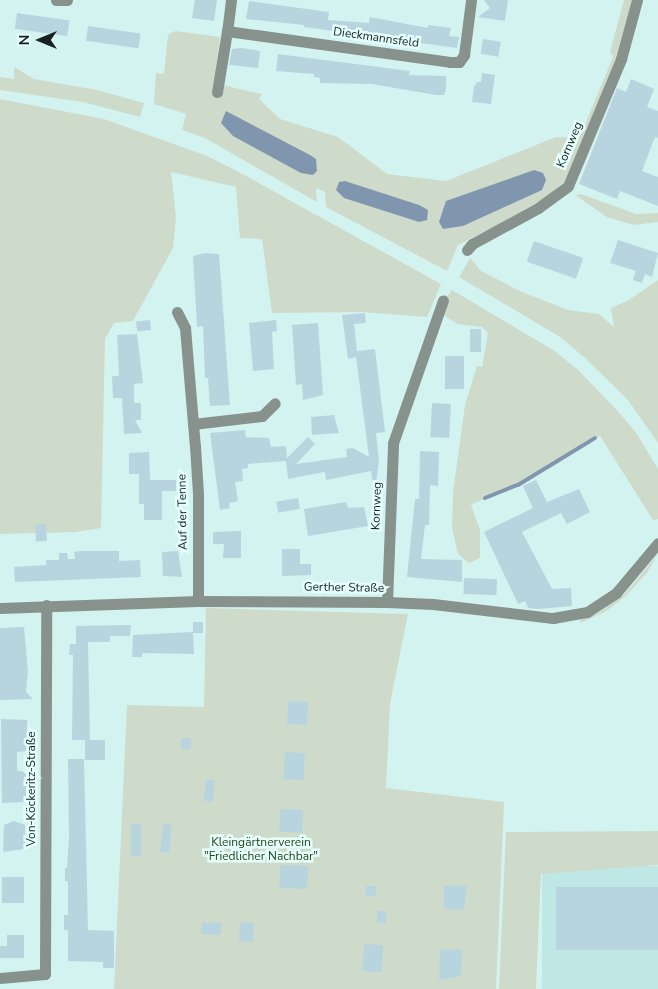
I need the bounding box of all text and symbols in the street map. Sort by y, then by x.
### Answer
north arrow [15,15,65,65]
street label: Dieckmannsfeld [332,25,420,51]
text: N [15,35,34,45]
street label: Kornweg [554,120,586,170]
street label: Auf der Tenne [175,474,191,550]
street label: Kornweg [369,482,385,530]
street label: Gerther Straße [304,580,384,596]
street label: Von-Köckeritz-Straße [25,731,39,847]
park label: Kleingärtnerverein "Friedlicher Nachbar" [204,836,318,864]

